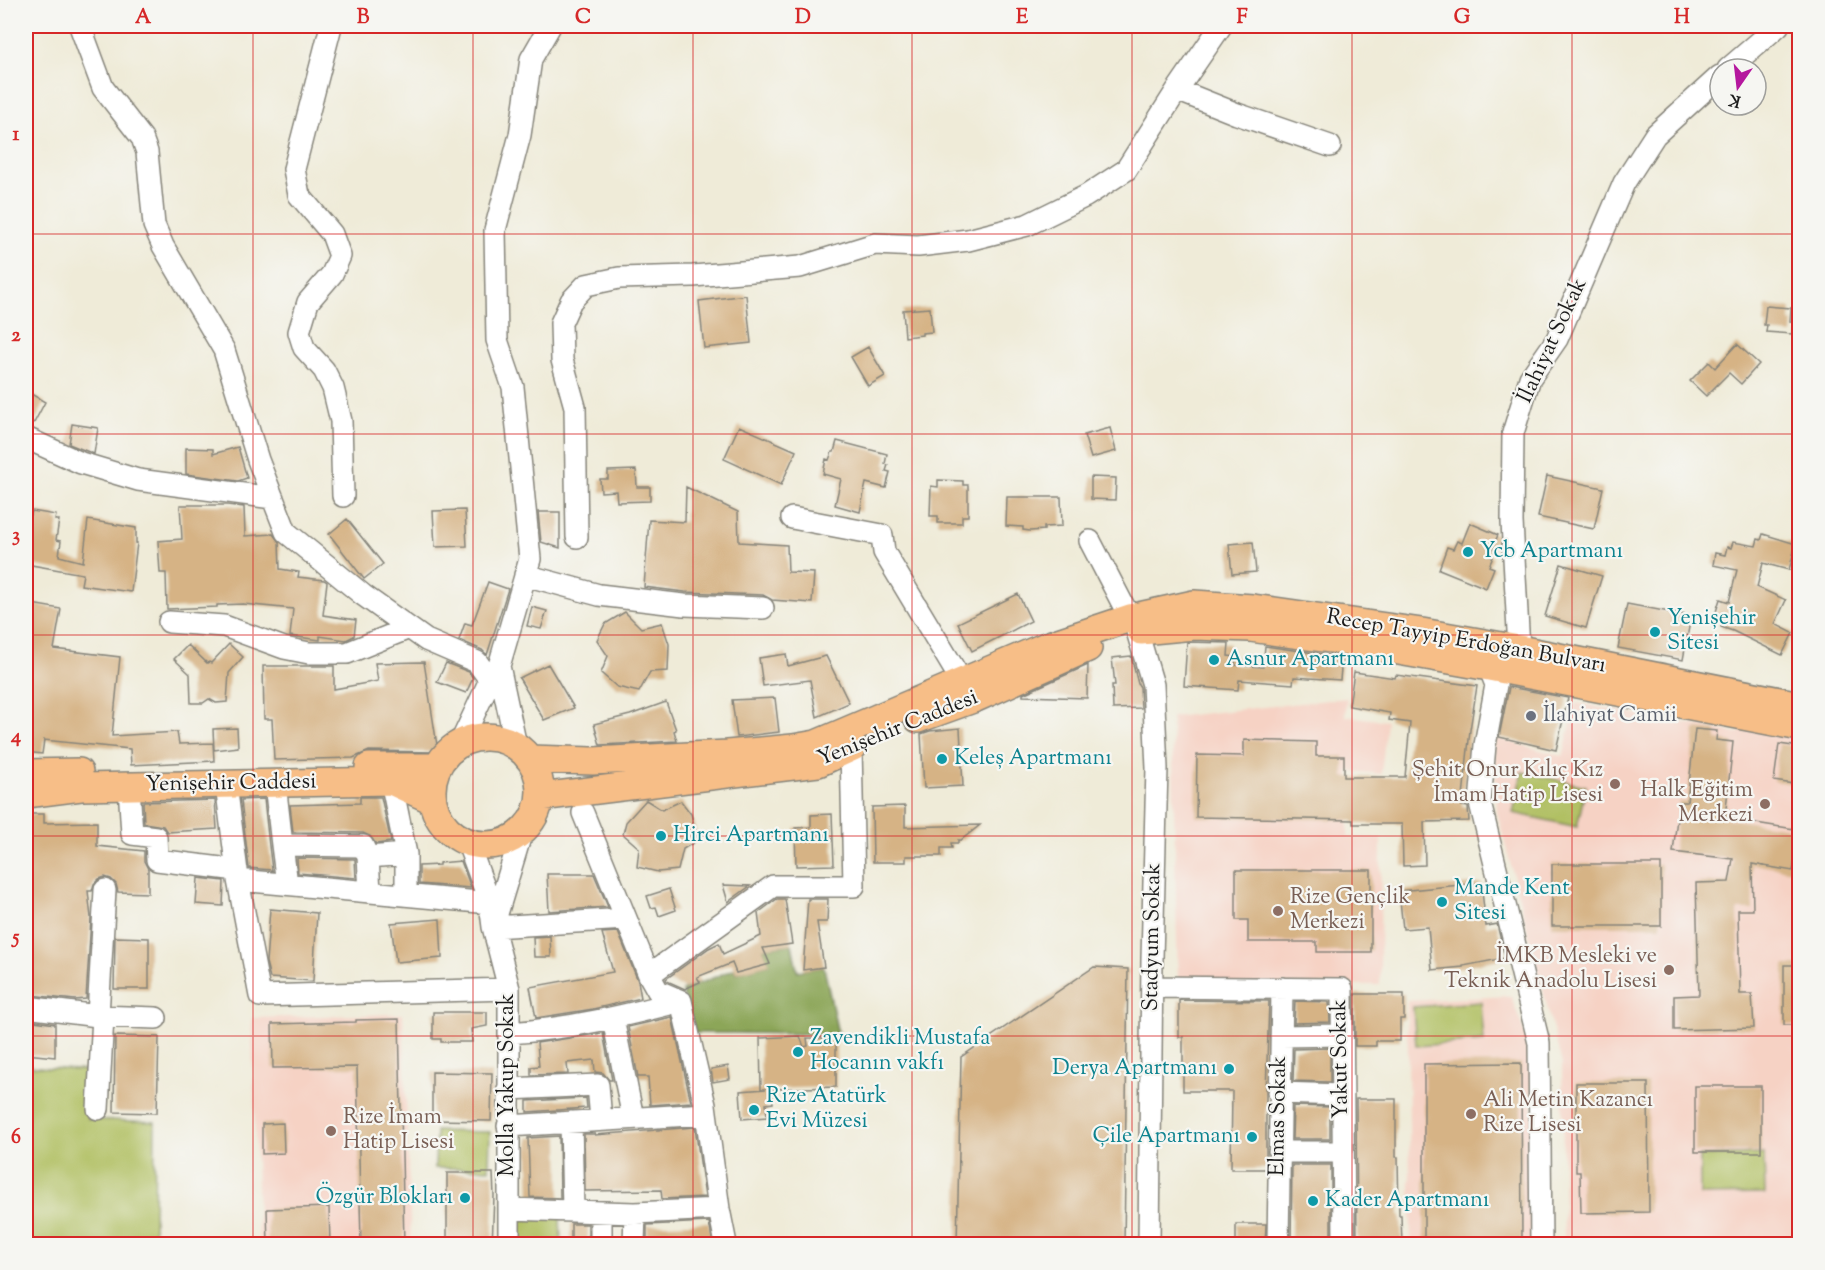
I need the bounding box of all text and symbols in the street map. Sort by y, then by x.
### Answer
text: A [135,4,152,33]
text: B [357,4,370,33]
text: C [575,4,591,33]
text: D [795,4,811,33]
text: E [1016,4,1029,33]
text: F [1236,4,1248,33]
text: G [1454,4,1471,33]
text: H [1674,4,1690,33]
north arrow [1708,57,1768,117]
text: K [1726,86,1743,112]
text: 1 [13,121,20,150]
street label: İlahiyat Sokak [1510,273,1596,409]
text: 2 [11,322,21,351]
text: 3 [12,522,20,551]
place label: Ycb Apartmanı [1480,536,1623,568]
marker: Ycb Apartmanı [1461,545,1475,559]
street label: Recep Tayyip Erdoğan Bulvarı [1324,602,1608,682]
place label: Yenişehir Sitesi [1667,603,1756,660]
marker: Yenişehir Sitesi [1648,625,1662,639]
place label: Asnur Apartmanı [1226,644,1394,676]
marker: Asnur Apartmanı [1207,653,1221,667]
street label: Yenişehir Caddesi [813,682,983,776]
place label: İlahiyat Camii [1543,700,1677,732]
marker: İlahiyat Camii [1524,709,1538,723]
text: 4 [10,723,21,752]
place label: Keleş Apartmanı [954,743,1112,775]
marker: Keleş Apartmanı [935,752,949,766]
place label: Şehit Onur Kılıç Kız İmam Hatip Lisesi [1412,755,1603,812]
street label: Yenişehir Caddesi [145,767,317,801]
place label: Halk Eğitim Merkezi [1640,775,1753,832]
marker: Şehit Onur Kılıç Kız İmam Hatip Lisesi [1608,777,1622,791]
marker: Halk Eğitim Merkezi [1758,797,1772,811]
place label: Hirci Apartmanı [673,820,829,852]
marker: Hirci Apartmanı [654,829,668,843]
street label: Stadyum Sokak [1136,863,1170,1011]
place label: Mande Kent Sitesi [1454,873,1570,930]
place label: Rize Gençlik Merkezi [1290,882,1411,939]
marker: Mande Kent Sitesi [1435,895,1449,909]
marker: Rize Gençlik Merkezi [1271,904,1285,918]
text: 5 [11,924,20,953]
place label: İMKB Mesleki ve Teknik Anadolu Lisesi [1444,941,1657,998]
marker: İMKB Mesleki ve Teknik Anadolu Lisesi [1662,963,1676,977]
street label: Molla Yakup Sokak [492,993,524,1177]
street label: Yakut Sokak [1324,999,1358,1119]
place label: Zavendikli Mustafa Hocanın vakfı [810,1023,990,1080]
marker: Zavendikli Mustafa Hocanın vakfı [791,1045,805,1059]
place label: Derya Apartmanı [1052,1053,1217,1085]
street label: Elmas Sokak [1262,1056,1296,1176]
marker: Derya Apartmanı [1222,1062,1236,1076]
place label: Rize Atatürk Evi Müzesi [766,1081,887,1138]
place label: Ali Metin Kazancı Rize Lisesi [1483,1085,1653,1142]
place label: Rize İmam Hatip Lisesi [343,1102,454,1159]
marker: Rize Atatürk Evi Müzesi [747,1103,761,1117]
marker: Ali Metin Kazancı Rize Lisesi [1464,1107,1478,1121]
place label: Çile Apartmanı [1092,1121,1240,1153]
text: 6 [11,1124,21,1153]
marker: Rize İmam Hatip Lisesi [324,1124,338,1138]
marker: Çile Apartmanı [1245,1130,1259,1144]
place label: Özgür Blokları [316,1181,453,1214]
place label: Kader Apartmanı [1325,1185,1489,1217]
marker: Özgür Blokları [458,1191,472,1205]
marker: Kader Apartmanı [1306,1194,1320,1208]

